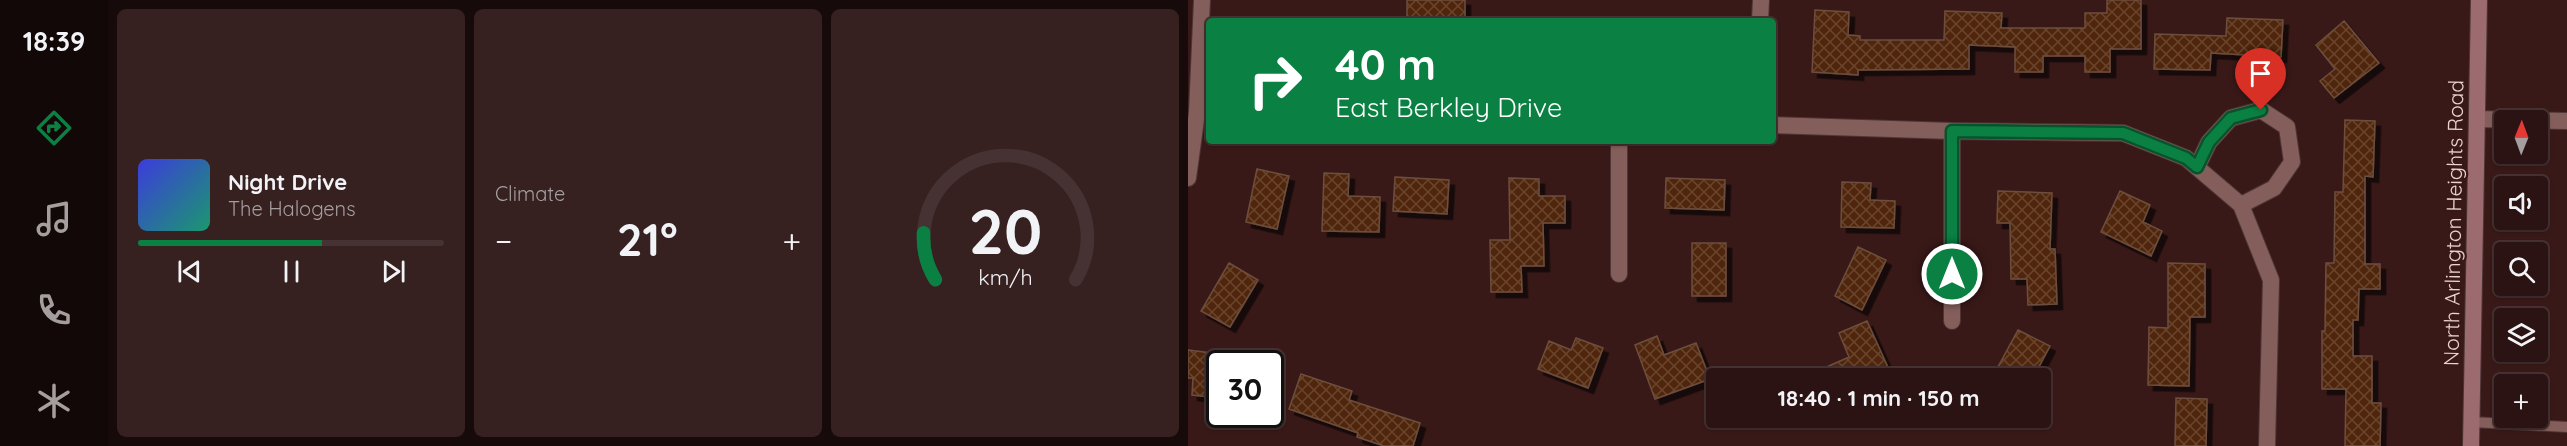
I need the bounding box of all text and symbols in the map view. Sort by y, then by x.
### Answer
text: 18:39 [23,24,85,58]
text: 40 m [1335,38,1436,91]
icon: right [1236,42,1314,120]
pin [2235,48,2286,110]
icon: arrive [2244,57,2277,90]
street label: North Arlington Heights Road [2438,80,2468,366]
text: East Berkley Drive [1335,90,1562,124]
icon: directions [33,107,75,149]
north arrow [2494,110,2548,164]
map controls [2494,110,2548,428]
text: Night Drive [228,168,347,196]
button: sound [2494,176,2548,230]
text: Climate [495,181,565,206]
text: 20 [968,192,1042,270]
text: The Halogens [228,196,356,221]
icon: music [33,198,75,240]
text: 21° [617,211,678,267]
text: − [495,220,512,261]
text: + [782,220,801,261]
position arrow [1920,242,1984,306]
button: search [2494,242,2548,296]
icon: previous [173,255,206,288]
icon: pause [275,255,308,288]
icon: next [377,255,410,288]
text: km/h [978,264,1032,290]
icon: phone [33,289,75,331]
button: layers [2494,308,2548,362]
speed limit sign: 30 [1206,350,1284,428]
button: + [2494,374,2548,428]
icon: climate [33,380,75,422]
text: 18:40 · 1 min · 150 m [1778,384,1979,412]

